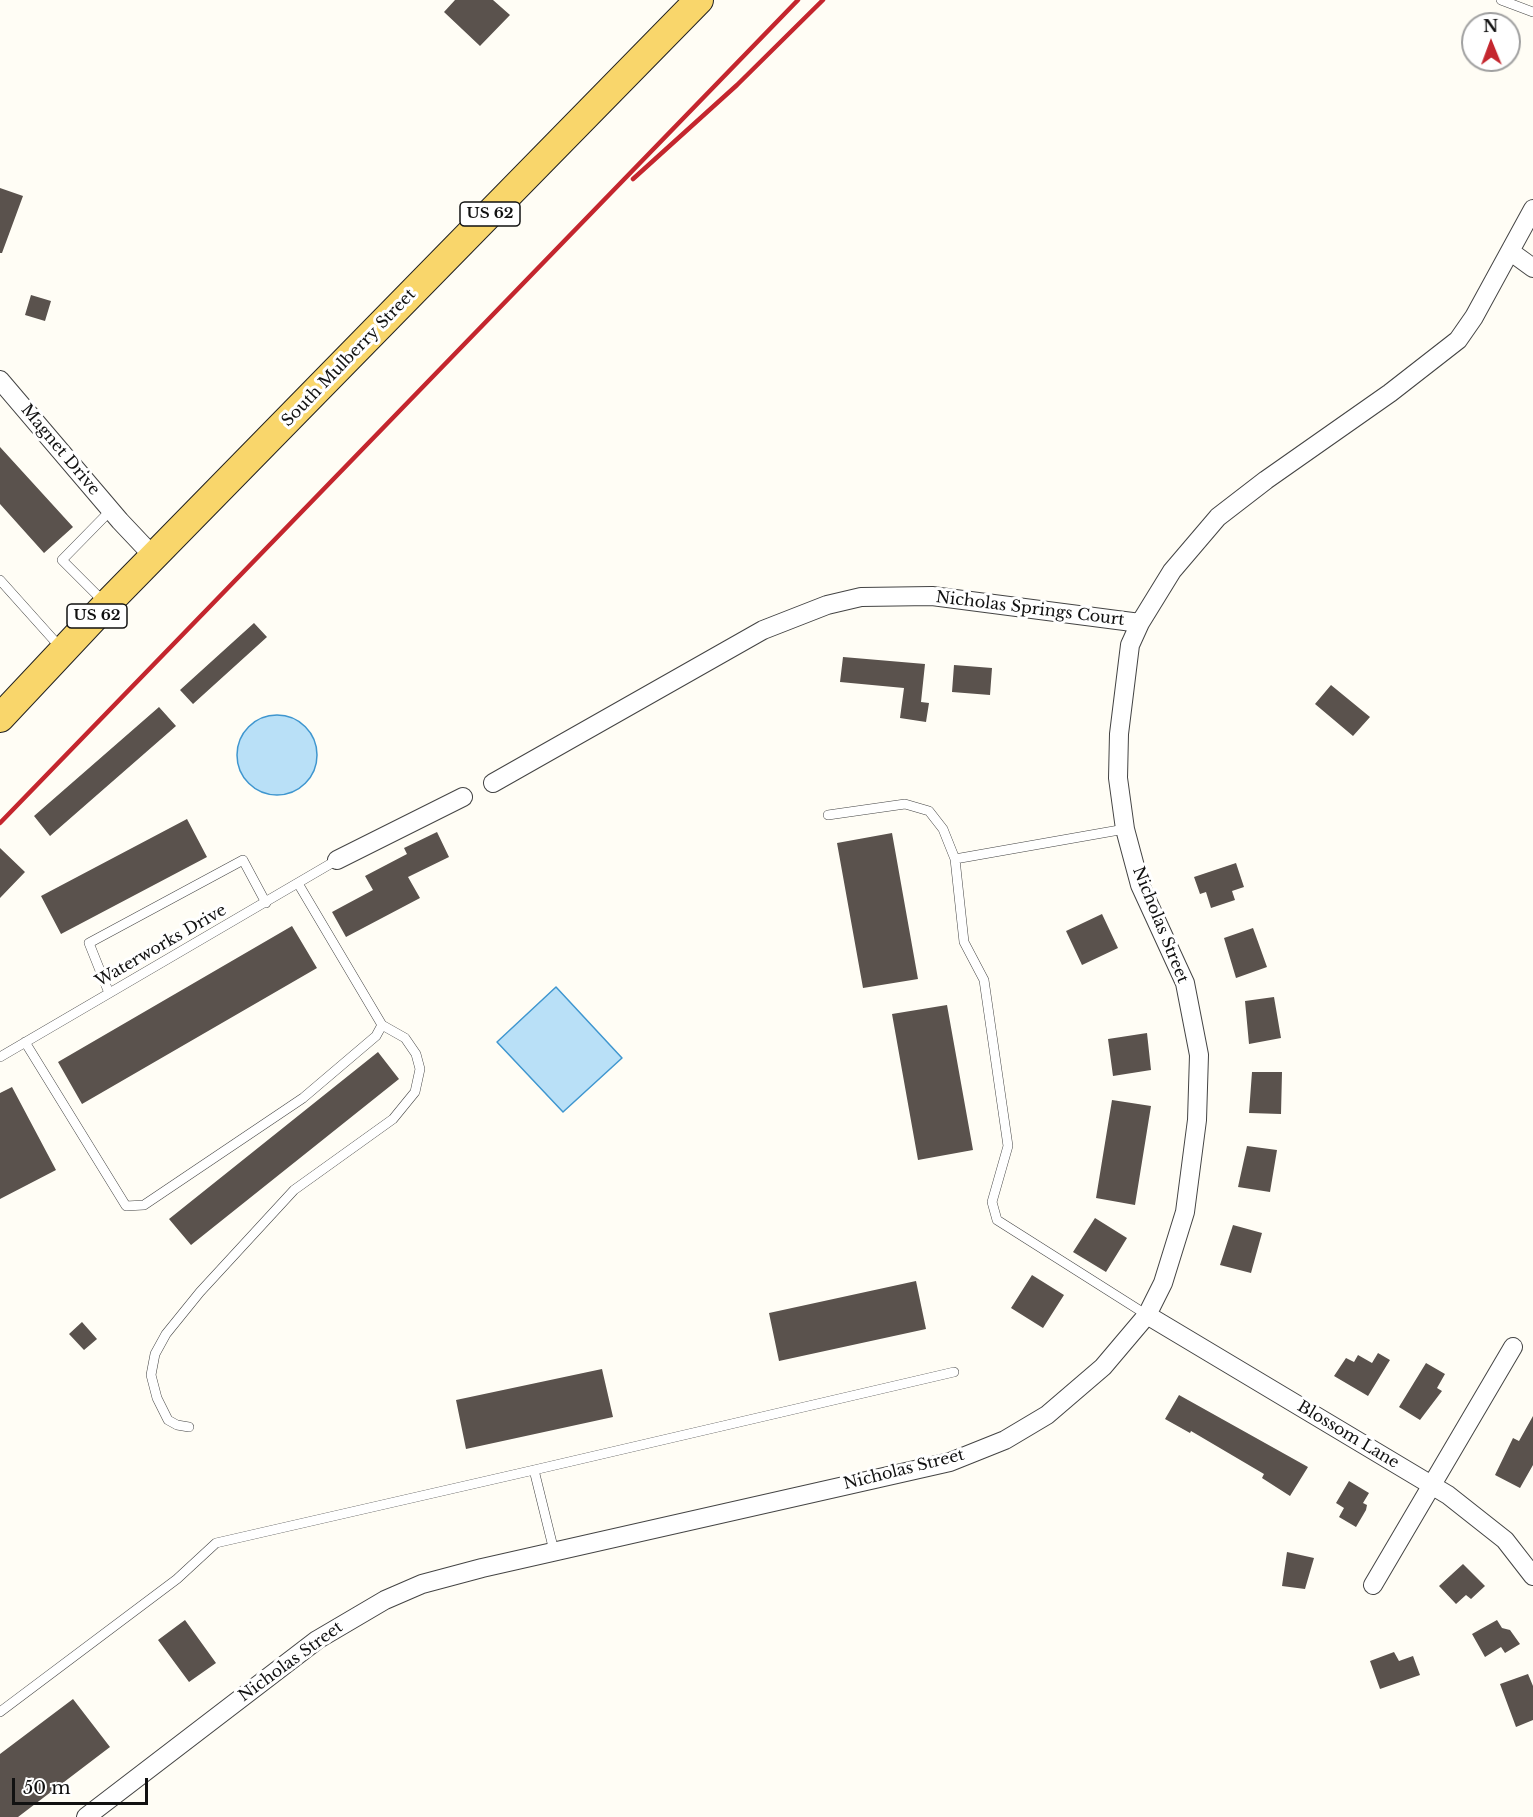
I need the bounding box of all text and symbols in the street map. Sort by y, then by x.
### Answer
north arrow [1461,12,1521,72]
text: N [1483,16,1498,36]
road number: US 62 [460,202,520,226]
street label: South Mulberry Street [278,285,420,431]
street label: Magnet Drive [17,401,103,499]
street label: Nicholas Springs Court [935,588,1125,630]
road number: US 62 [67,604,127,628]
street label: Nicholas Street [1128,864,1192,986]
street label: Waterworks Drive [92,901,230,991]
street label: Blossom Lane [1294,1397,1402,1473]
street label: Nicholas Street [842,1446,966,1494]
street label: Nicholas Street [235,1618,347,1706]
scale bar [15,1766,152,1804]
text: 50 m [23,1777,71,1799]

